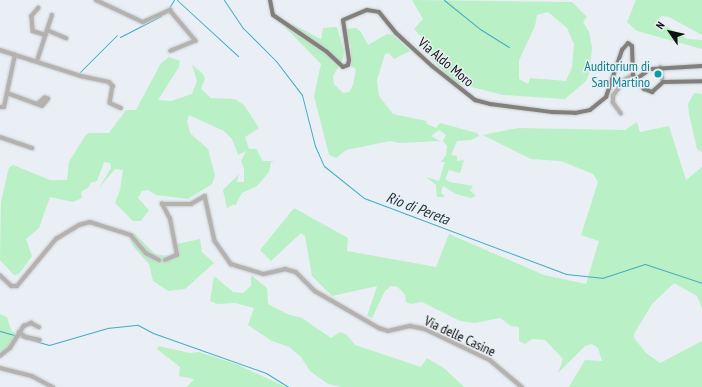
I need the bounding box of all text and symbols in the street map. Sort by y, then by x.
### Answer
north arrow [650,12,690,52]
text: N [653,19,668,32]
street label: Via Aldo Moro [415,34,477,90]
place label: Auditorium di San Martino [584,58,650,90]
marker: Auditorium di San Martino [653,69,663,79]
water label: Rio di Pereta [384,188,452,228]
street label: Via delle Casine [422,312,498,360]

